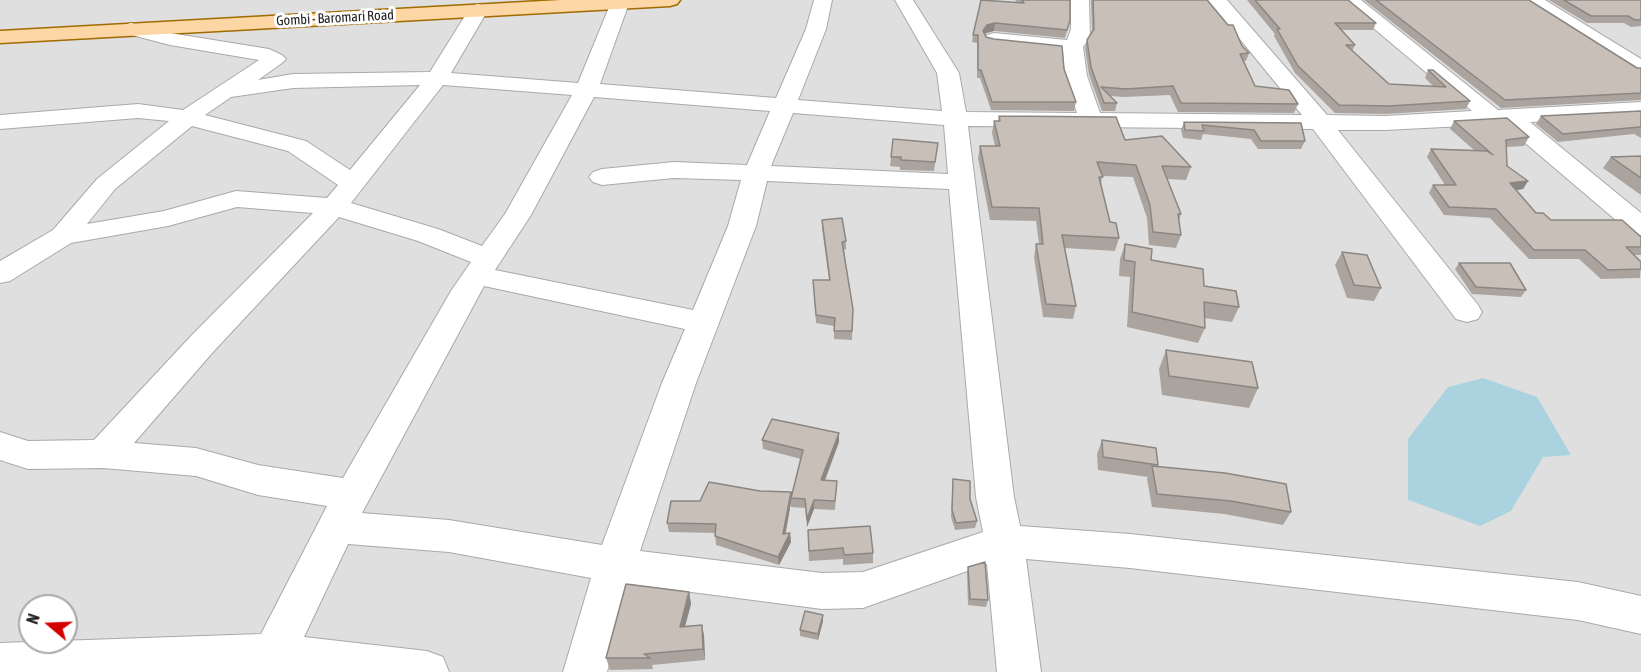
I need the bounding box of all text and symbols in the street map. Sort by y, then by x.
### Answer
street label: Gombi - Baromari Road [276,7,394,29]
north arrow [18,594,78,654]
text: N [23,611,43,626]

